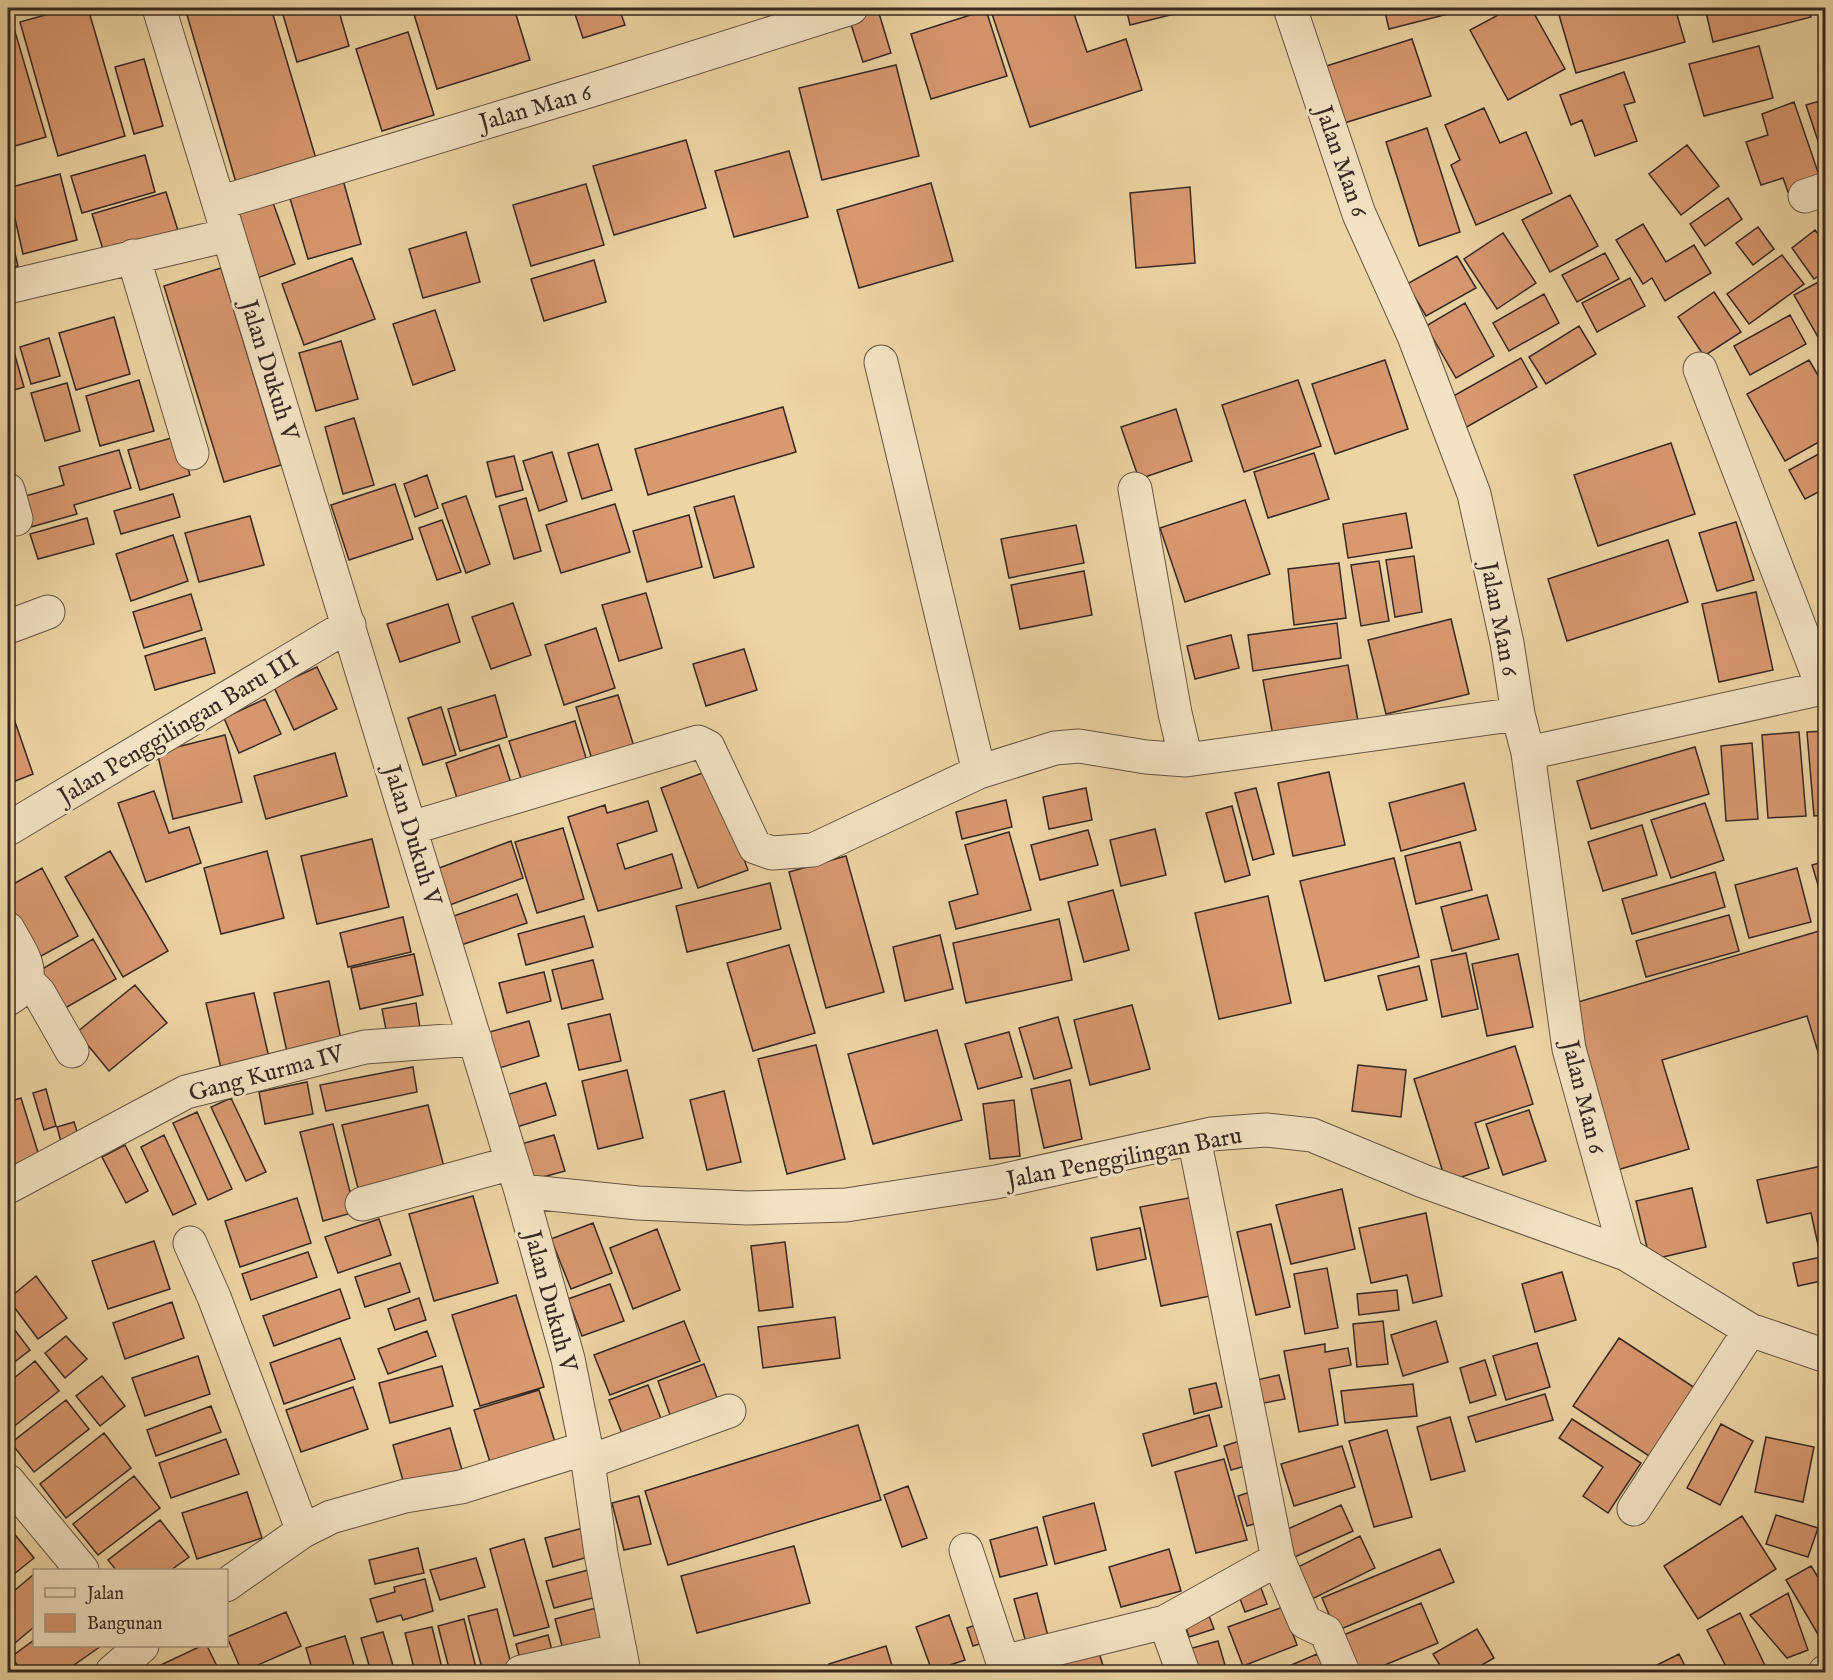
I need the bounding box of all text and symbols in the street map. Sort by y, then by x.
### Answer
street label: Jalan Man 6 [473,77,596,140]
street label: Jalan Man 6 [1306,99,1374,222]
street label: Jalan Dukuh V [232,294,305,446]
street label: Jalan Man 6 [1472,557,1525,680]
street label: Jalan Penggilingan Baru III [50,644,305,814]
street label: Jalan Dukuh V [375,759,448,911]
street label: Jalan Man 6 [1553,1035,1612,1158]
street label: Gang Kurma IV [185,1039,349,1110]
street label: Jalan Penggilingan Baru [1001,1120,1245,1197]
street label: Jalan Dukuh V [515,1224,584,1377]
legend [33,1569,228,1647]
text: Jalan [85,1583,124,1606]
text: Bangunan [87,1613,163,1636]

